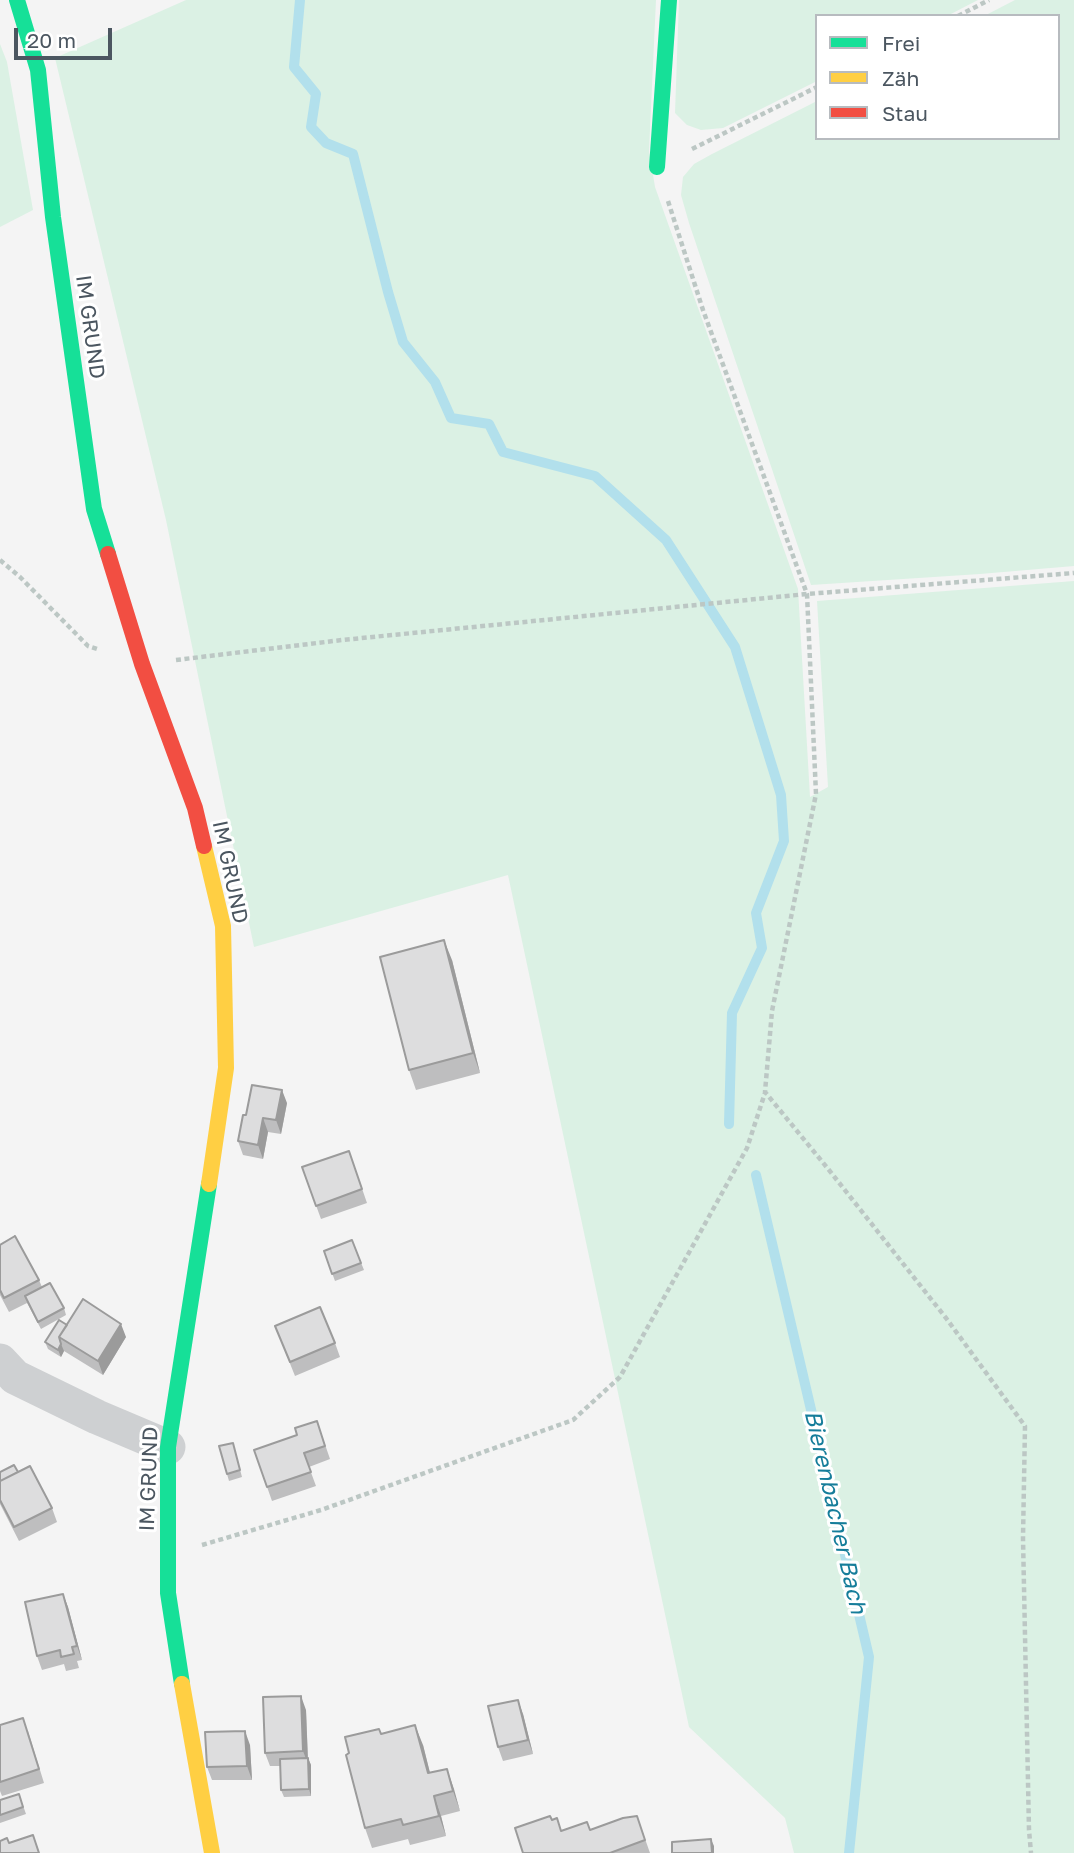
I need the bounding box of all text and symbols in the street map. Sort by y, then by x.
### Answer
scale bar [18,14,116,58]
legend [815,14,1060,140]
text: 20 m [27,27,76,53]
text: Frei [882,30,920,56]
text: Zäh [882,65,919,91]
text: Stau [882,100,928,126]
street label: IM GRUND [70,273,110,381]
street label: IM GRUND [207,818,253,926]
water label: Bierenbacher Bach [798,1408,872,1616]
street label: IM GRUND [135,1426,163,1532]

